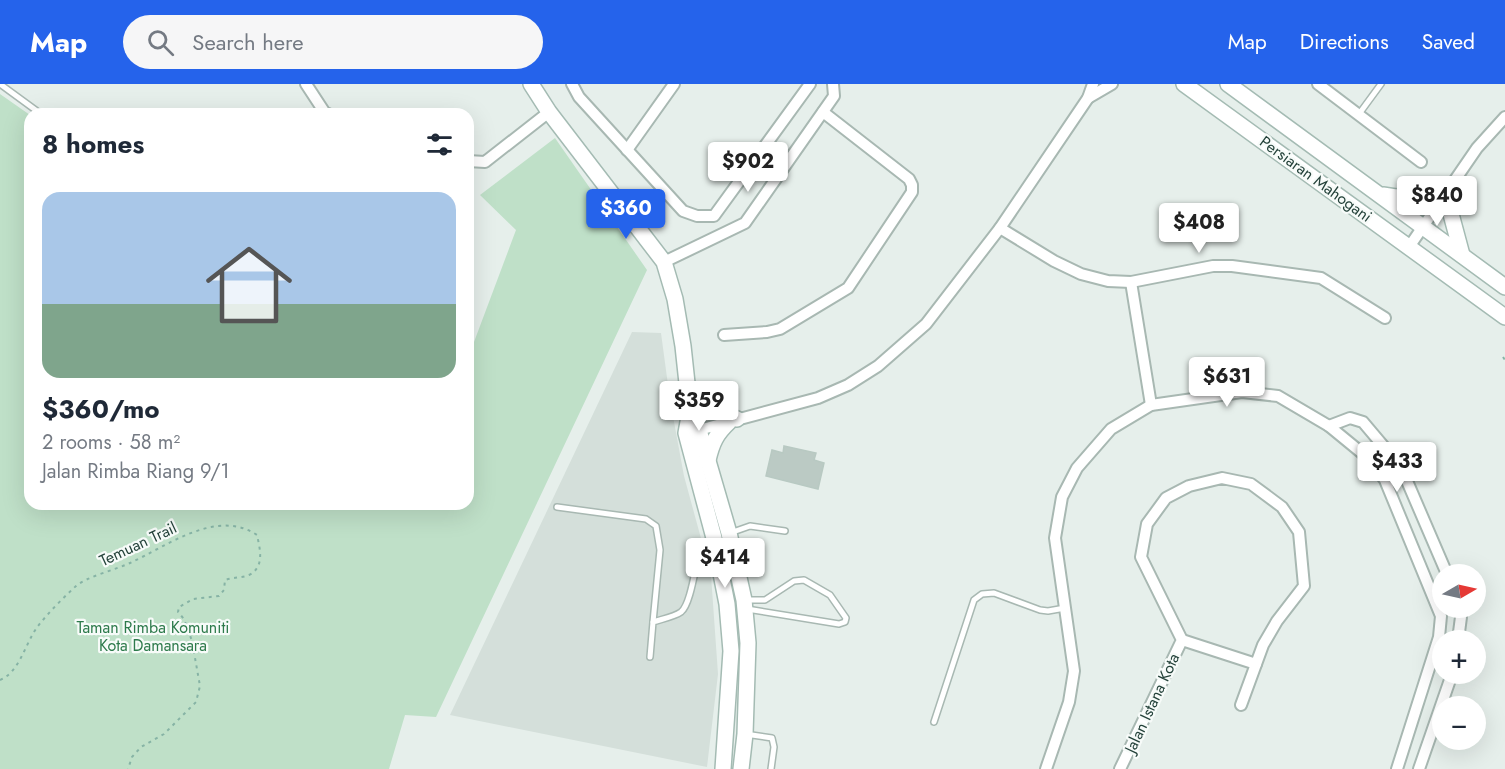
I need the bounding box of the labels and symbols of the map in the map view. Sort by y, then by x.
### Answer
street label: Persiaran Mahogani [1255,130,1377,228]
pin: $902 [712,142,784,193]
pin: $840 [1401,176,1473,227]
pin: $360 [590,189,662,240]
pin: $408 [1163,203,1235,254]
pin: $631 [1191,357,1263,408]
pin: $359 [663,381,735,432]
pin: $433 [1361,442,1433,493]
street label: Temuan Trail [96,516,180,572]
pin: $414 [689,538,761,589]
north arrow [1432,564,1486,618]
park label: Taman Rimba Komuniti Kota Damansara [77,616,229,657]
street label: Jalan Istana Kota [1118,649,1185,759]

